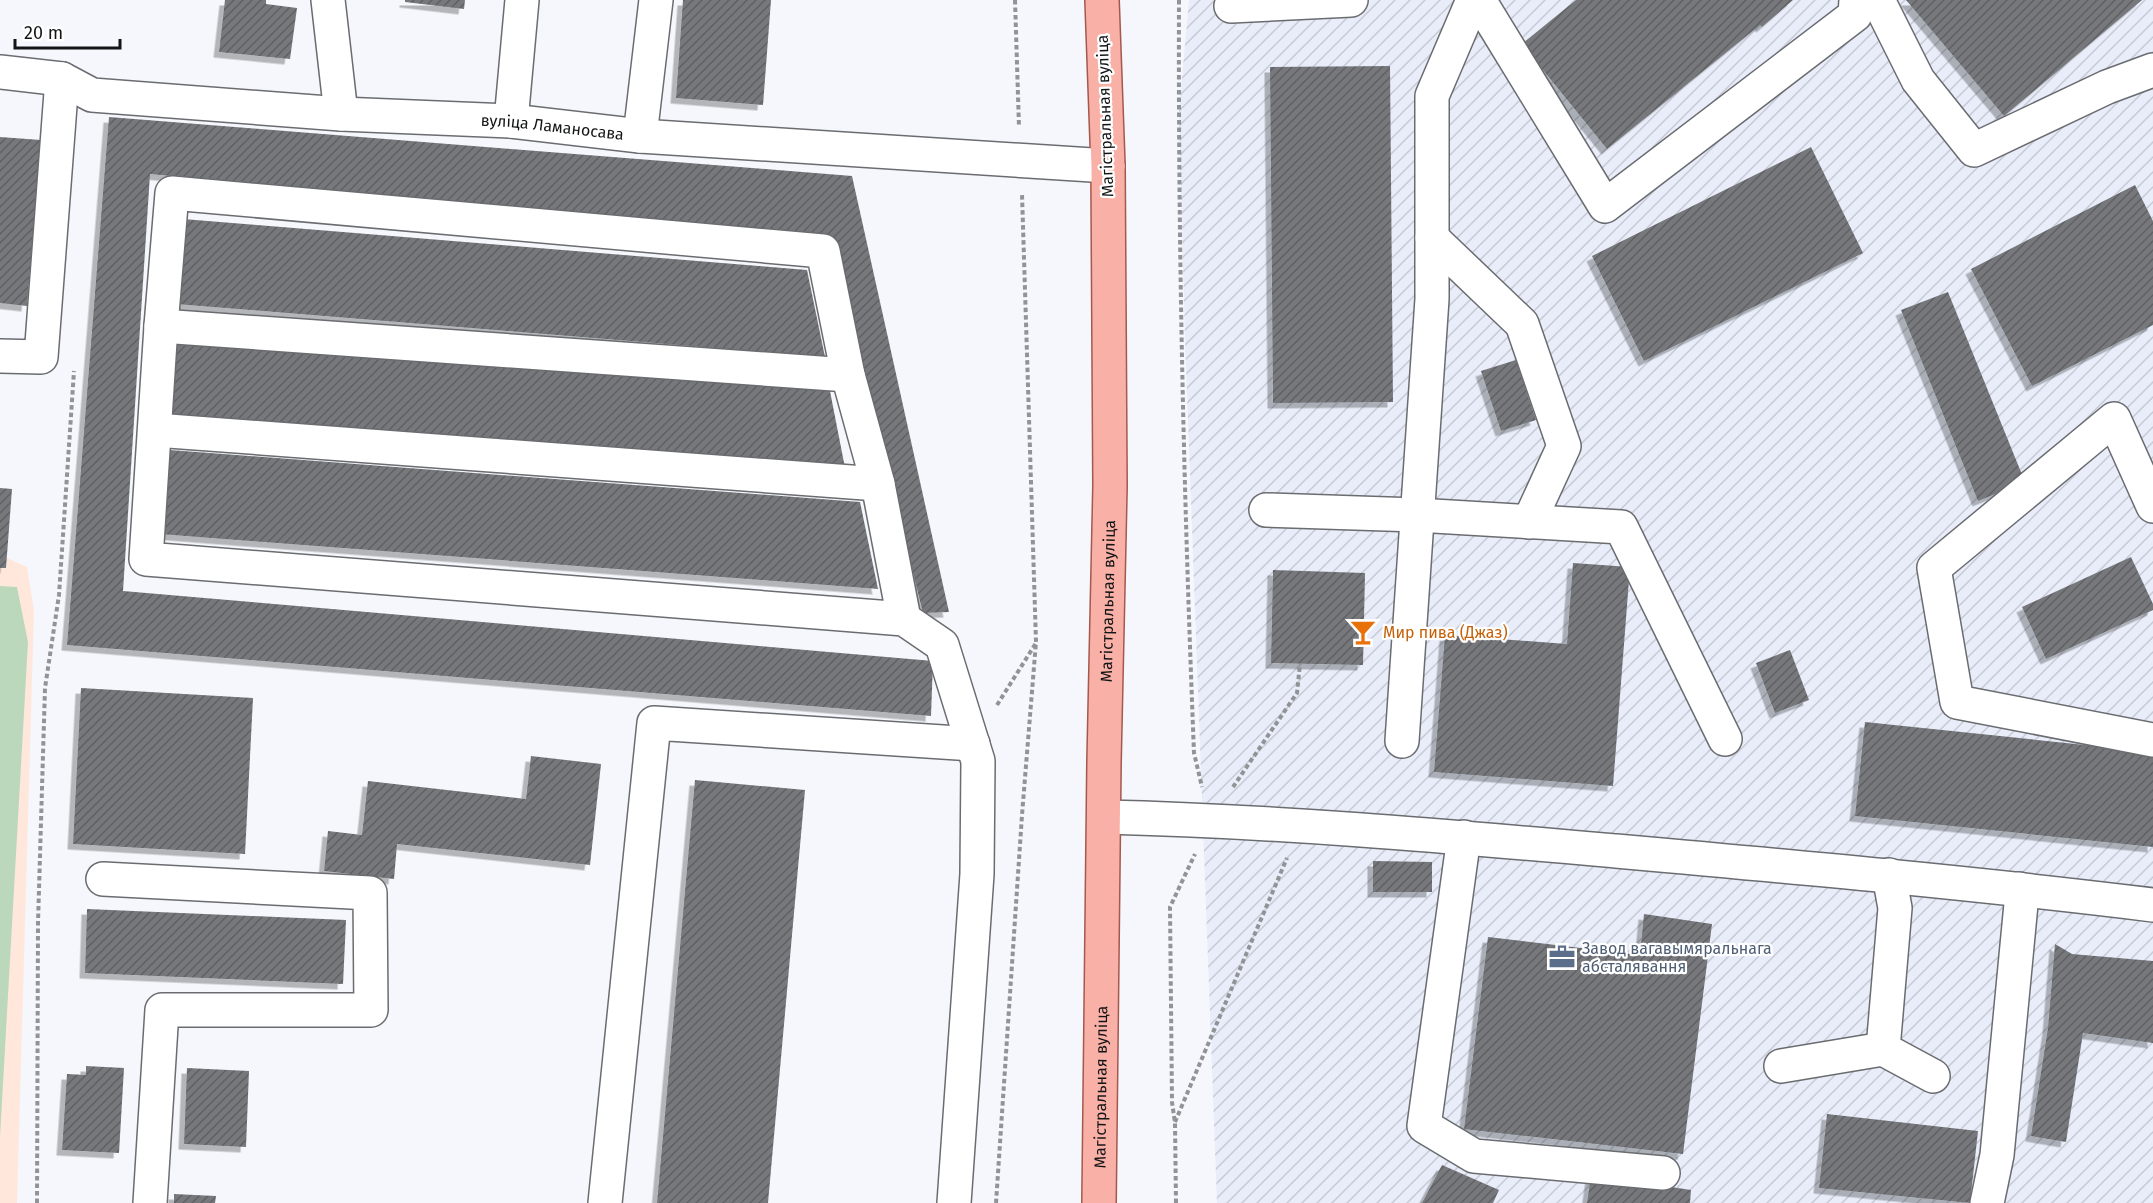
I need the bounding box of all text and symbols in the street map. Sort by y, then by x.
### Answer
scale bar [15,12,120,50]
text: 20 m [24,22,63,44]
street label: Магістральная вуліца [1093,34,1117,198]
street label: вуліца Ламаносава [480,110,625,144]
street label: Магістральная вуліца [1096,520,1119,683]
bar icon: Мир пива (Джаз) [1348,617,1378,647]
place label: Мир пива (Джаз) [1383,623,1508,642]
place label: Завод вагавымяральнага абсталявання [1582,939,1772,976]
office icon: Завод вагавымяральнага абсталявання [1547,942,1577,972]
street label: Магістральная вуліца [1090,1006,1111,1168]

